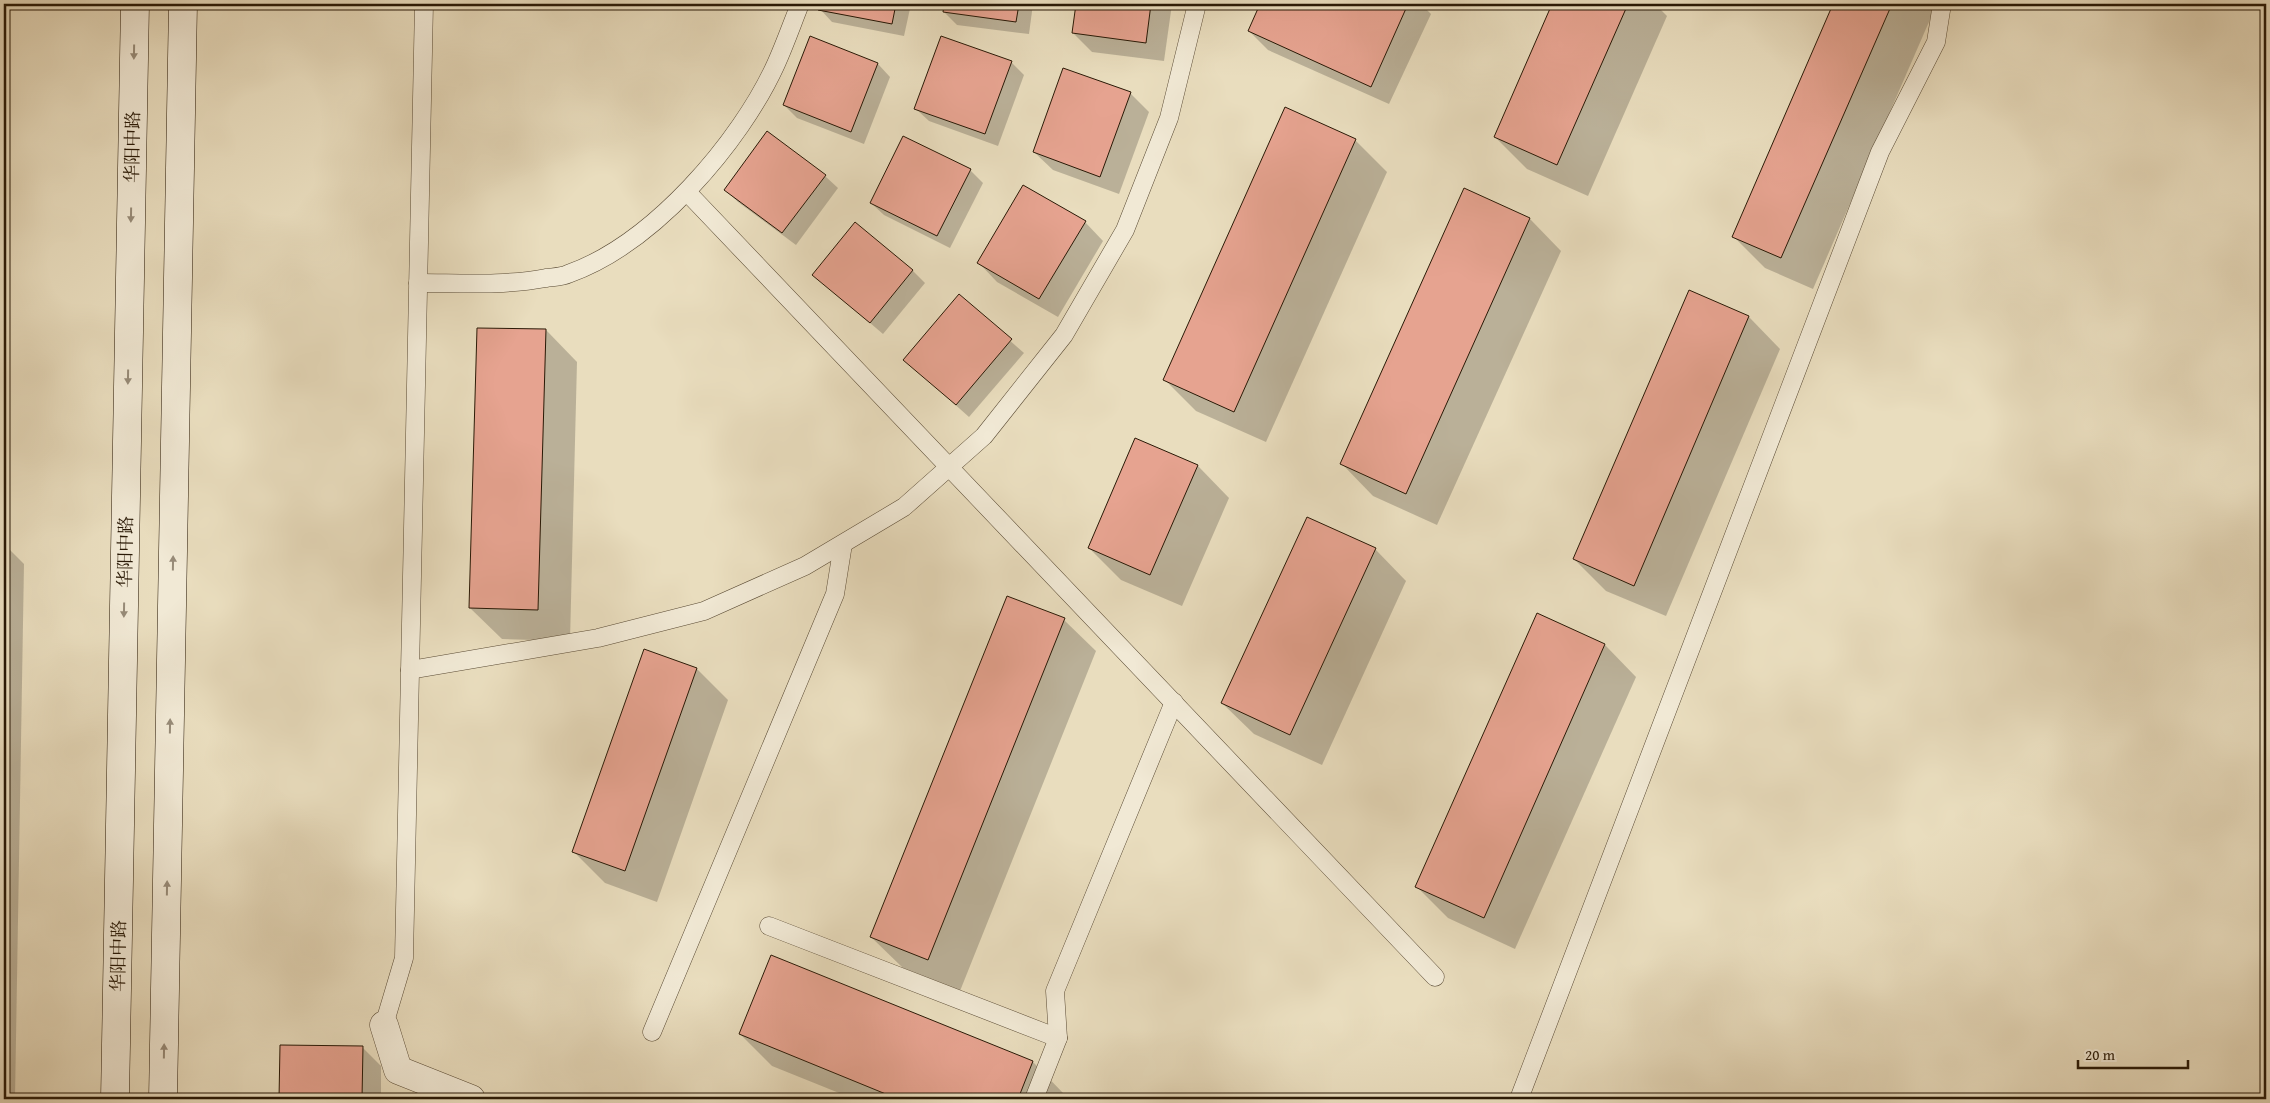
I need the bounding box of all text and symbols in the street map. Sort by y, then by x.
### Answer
one-way arrow [130,45,138,61]
street label: 华阳中路 [118,111,146,183]
one-way arrow [127,207,135,223]
one-way arrow [124,370,132,386]
street label: 华阳中路 [111,516,139,588]
one-way arrow [169,555,177,571]
one-way arrow [120,602,128,618]
one-way arrow [166,717,174,733]
one-way arrow [163,880,171,896]
street label: 华阳中路 [104,920,132,992]
scale bar [2078,1038,2188,1070]
one-way arrow [160,1042,168,1058]
text: 20 m [2085,1044,2116,1065]

